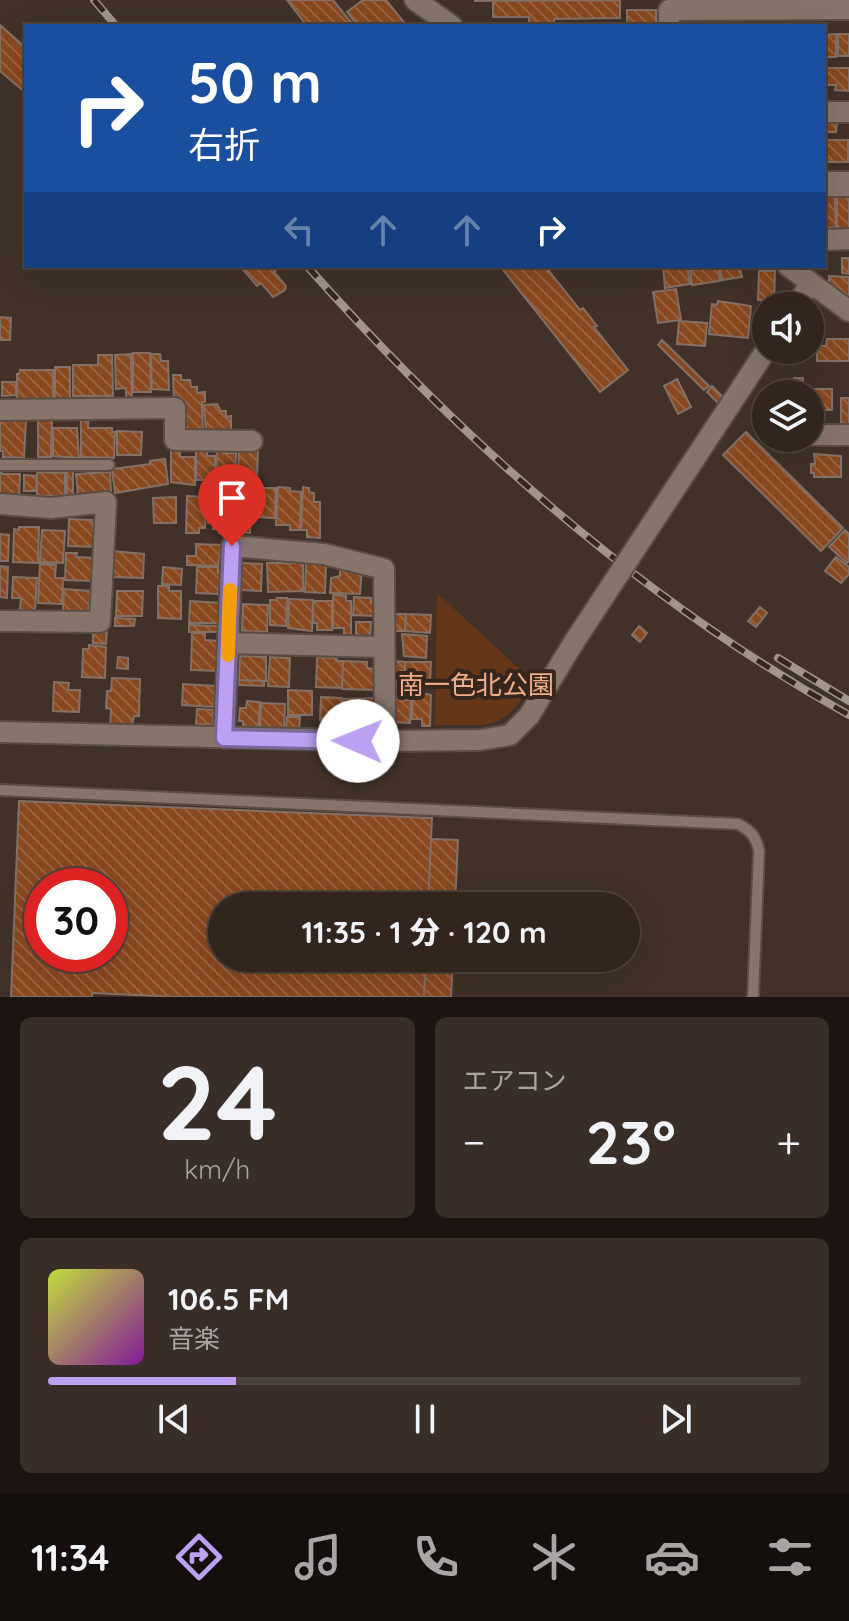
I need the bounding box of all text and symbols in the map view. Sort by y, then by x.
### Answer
text: 50 m [188,47,322,117]
icon: right [56,56,160,160]
text: 右折 [188,122,260,167]
icon: left [277,208,321,252]
icon: ahead [361,208,405,252]
icon: ahead [445,208,489,252]
icon: right [529,208,573,252]
map controls [752,292,824,452]
button: sound [752,292,824,364]
button: layers [752,380,824,452]
pin [198,464,266,546]
icon: arrive [210,476,254,520]
park label: 南一色北公園 [398,668,554,701]
position arrow [316,699,400,783]
speed limit sign: 30 [24,868,128,972]
text: 11:35 · 1 分 · 120 m [301,913,547,951]
text: 24 [157,1036,277,1166]
text: エアコン [463,1064,567,1097]
text: 23° [586,1104,676,1179]
text: − [463,1114,485,1169]
text: + [776,1114,801,1169]
text: km/h [184,1153,250,1186]
text: 106.5 FM [168,1280,289,1318]
text: 音楽 [168,1322,220,1355]
icon: previous [152,1397,196,1441]
icon: pause [403,1397,447,1441]
icon: next [654,1397,698,1441]
icon: directions [171,1529,227,1585]
icon: music [290,1529,346,1585]
icon: phone [408,1529,464,1585]
icon: climate [526,1529,582,1585]
icon: car [644,1529,700,1585]
icon: filters [762,1529,818,1585]
text: 11:34 [31,1535,109,1580]

